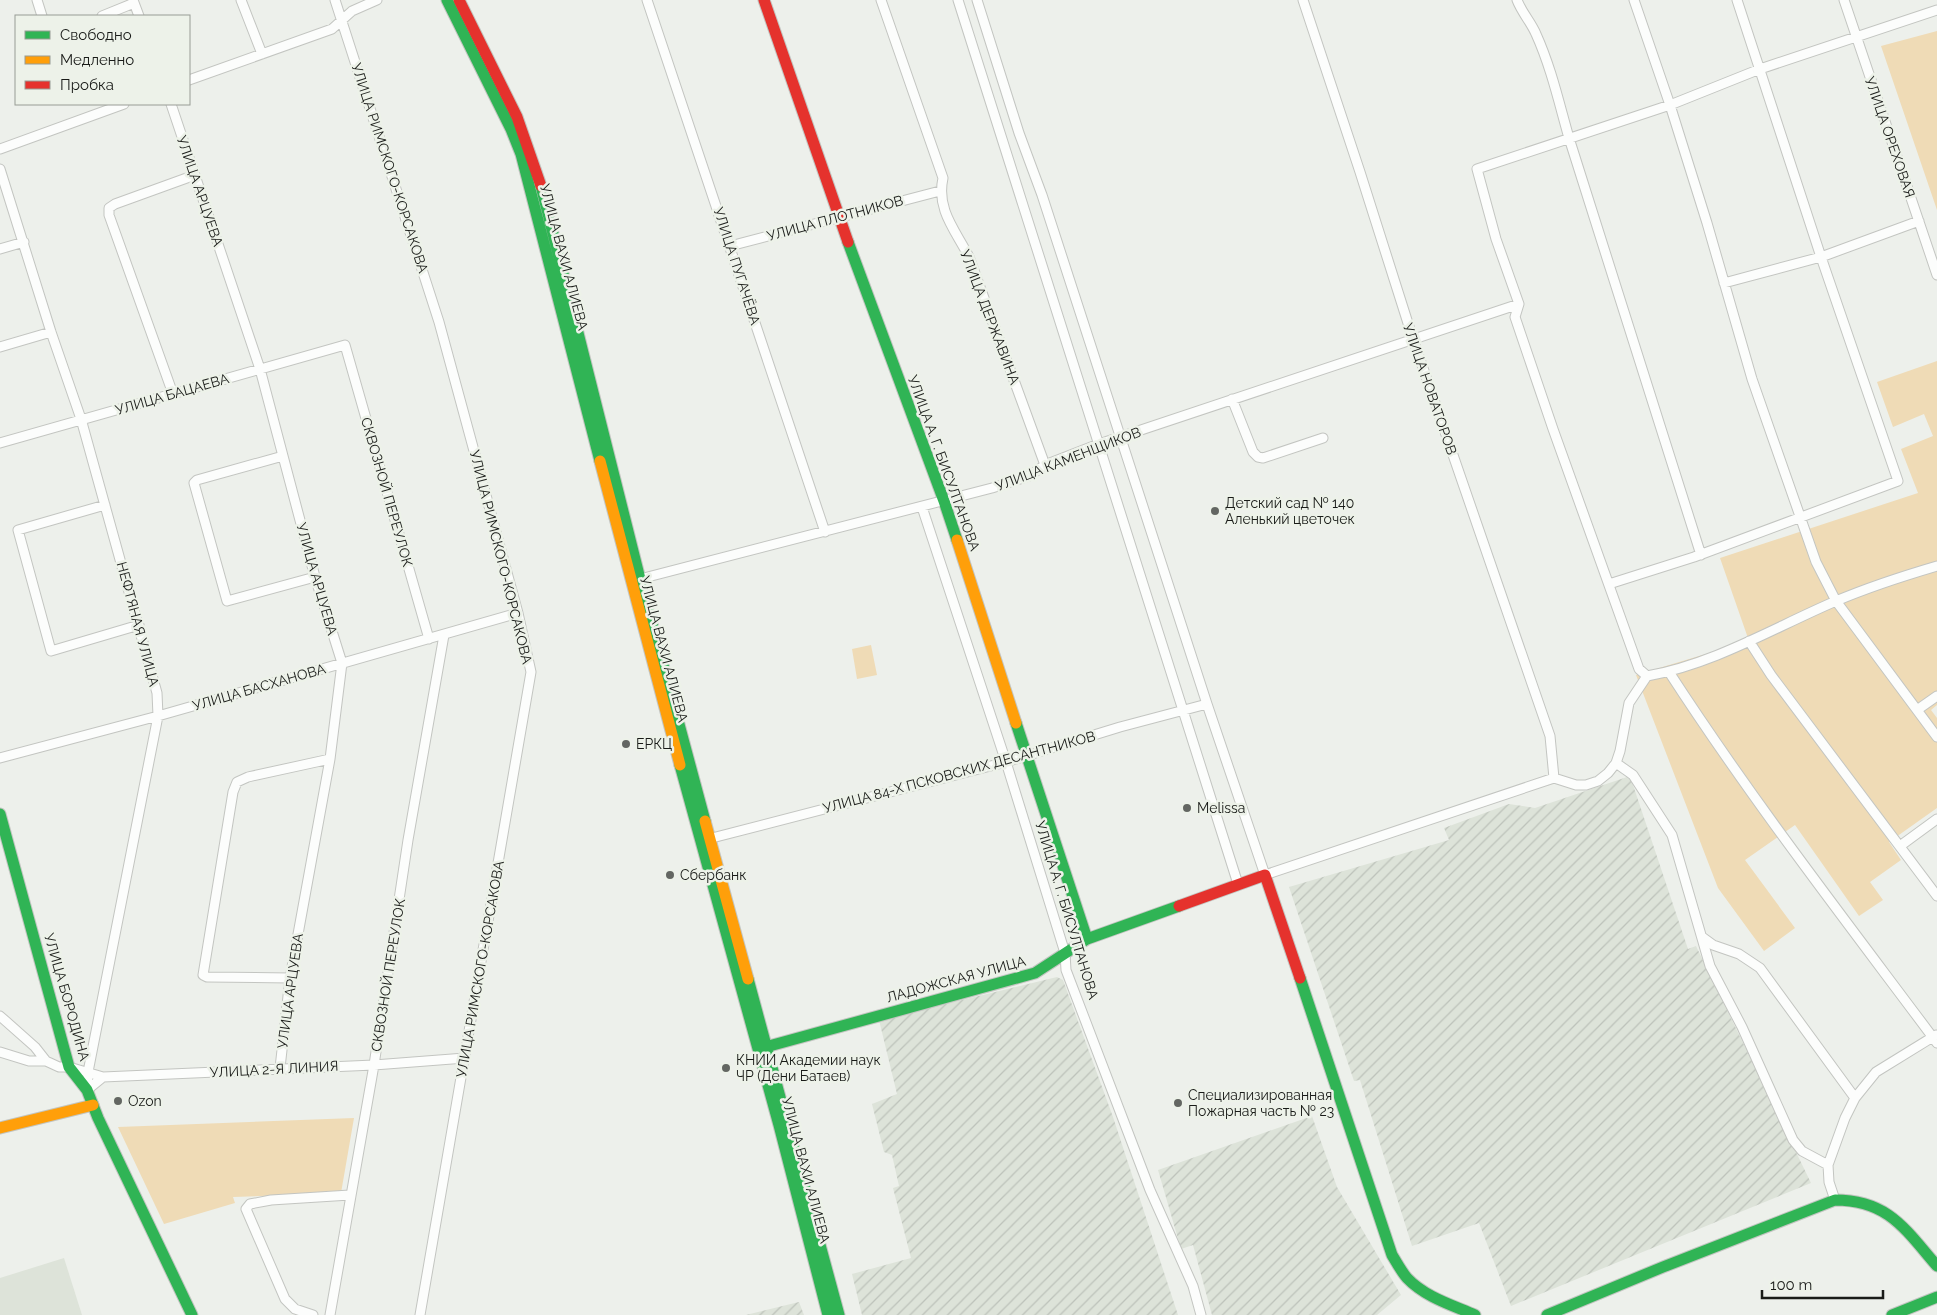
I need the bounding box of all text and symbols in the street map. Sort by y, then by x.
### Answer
legend [15,15,190,105]
text: Свободно [60,26,132,44]
text: Медленно [60,51,134,69]
street label: УЛИЦА РИМСКОГО-КОРСАКОВА [348,61,432,276]
street label: УЛИЦА ОРЕХОВАЯ [1862,74,1918,200]
text: Пробка [60,76,114,94]
street label: УЛИЦА АРЦУЕВА [174,134,227,249]
street label: УЛИЦА ВАХИ АЛИЕВА [537,182,591,332]
street label: УЛИЦА ПЛОТНИКОВ [765,192,905,244]
street label: УЛИЦА ПУГАЧЁВА [710,205,766,327]
street label: УЛИЦА ДЕРЖАВИНА [957,247,1023,387]
street label: УЛИЦА НОВАТОРОВ [1400,321,1460,457]
street label: УЛИЦА БАЦАЕВА [113,370,231,418]
street label: УЛИЦА А. Г. БИСУЛТАНОВА [905,373,983,553]
street label: СКВОЗНОЙ ПЕРЕУЛОК [358,415,417,569]
street label: УЛИЦА КАМЕНЩИКОВ [993,424,1143,494]
street label: УЛИЦА РИМСКОГО-КОРСАКОВА [467,448,535,666]
place label: Детский сад № 140 Аленький цветочек [1225,495,1355,527]
marker: Детский сад № 140 Аленький цветочек [1209,505,1221,517]
street label: УЛИЦА АРЦУЕВА [293,521,341,637]
street label: НЕФТЯНАЯ УЛИЦА [114,560,162,689]
street label: УЛИЦА ВАХИ АЛИЕВА [637,574,691,724]
street label: УЛИЦА БАСХАНОВА [191,660,328,714]
street label: УЛИЦА 84-Х ПСКОВСКИХ ДЕСАНТНИКОВ [821,728,1097,816]
place label: ЕРКЦ [636,736,672,752]
marker: ЕРКЦ [620,738,632,750]
place label: Melissa [1197,800,1245,816]
marker: Melissa [1181,802,1193,814]
street label: УЛИЦА А. Г. БИСУЛТАНОВА [1032,819,1102,1002]
street label: УЛИЦА РИМСКОГО-КОРСАКОВА [453,859,507,1079]
place label: Сбербанк [680,867,747,883]
marker: Сбербанк [664,869,676,881]
street label: СКВОЗНОЙ ПЕРЕУЛОК [367,897,408,1053]
street label: УЛИЦА БОРОДИНА [41,931,93,1063]
street label: УЛИЦА АРЦУЕВА [274,932,306,1050]
street label: ЛАДОЖСКАЯ УЛИЦА [885,953,1028,1005]
place label: КНИИ Академии наук ЧР (Дени Батаев) [736,1052,881,1084]
street label: УЛИЦА 2-Я ЛИНИЯ [209,1058,339,1080]
marker: КНИИ Академии наук ЧР (Дени Батаев) [720,1062,732,1074]
place label: Специализированная Пожарная часть № 23 [1188,1087,1334,1119]
place label: Ozon [128,1093,162,1109]
marker: Ozon [112,1095,124,1107]
street label: УЛИЦА ВАХИ АЛИЕВА [779,1095,833,1245]
marker: Специализированная Пожарная часть № 23 [1172,1097,1184,1109]
scale bar [1762,1268,1883,1300]
text: 100 m [1770,1276,1812,1294]

